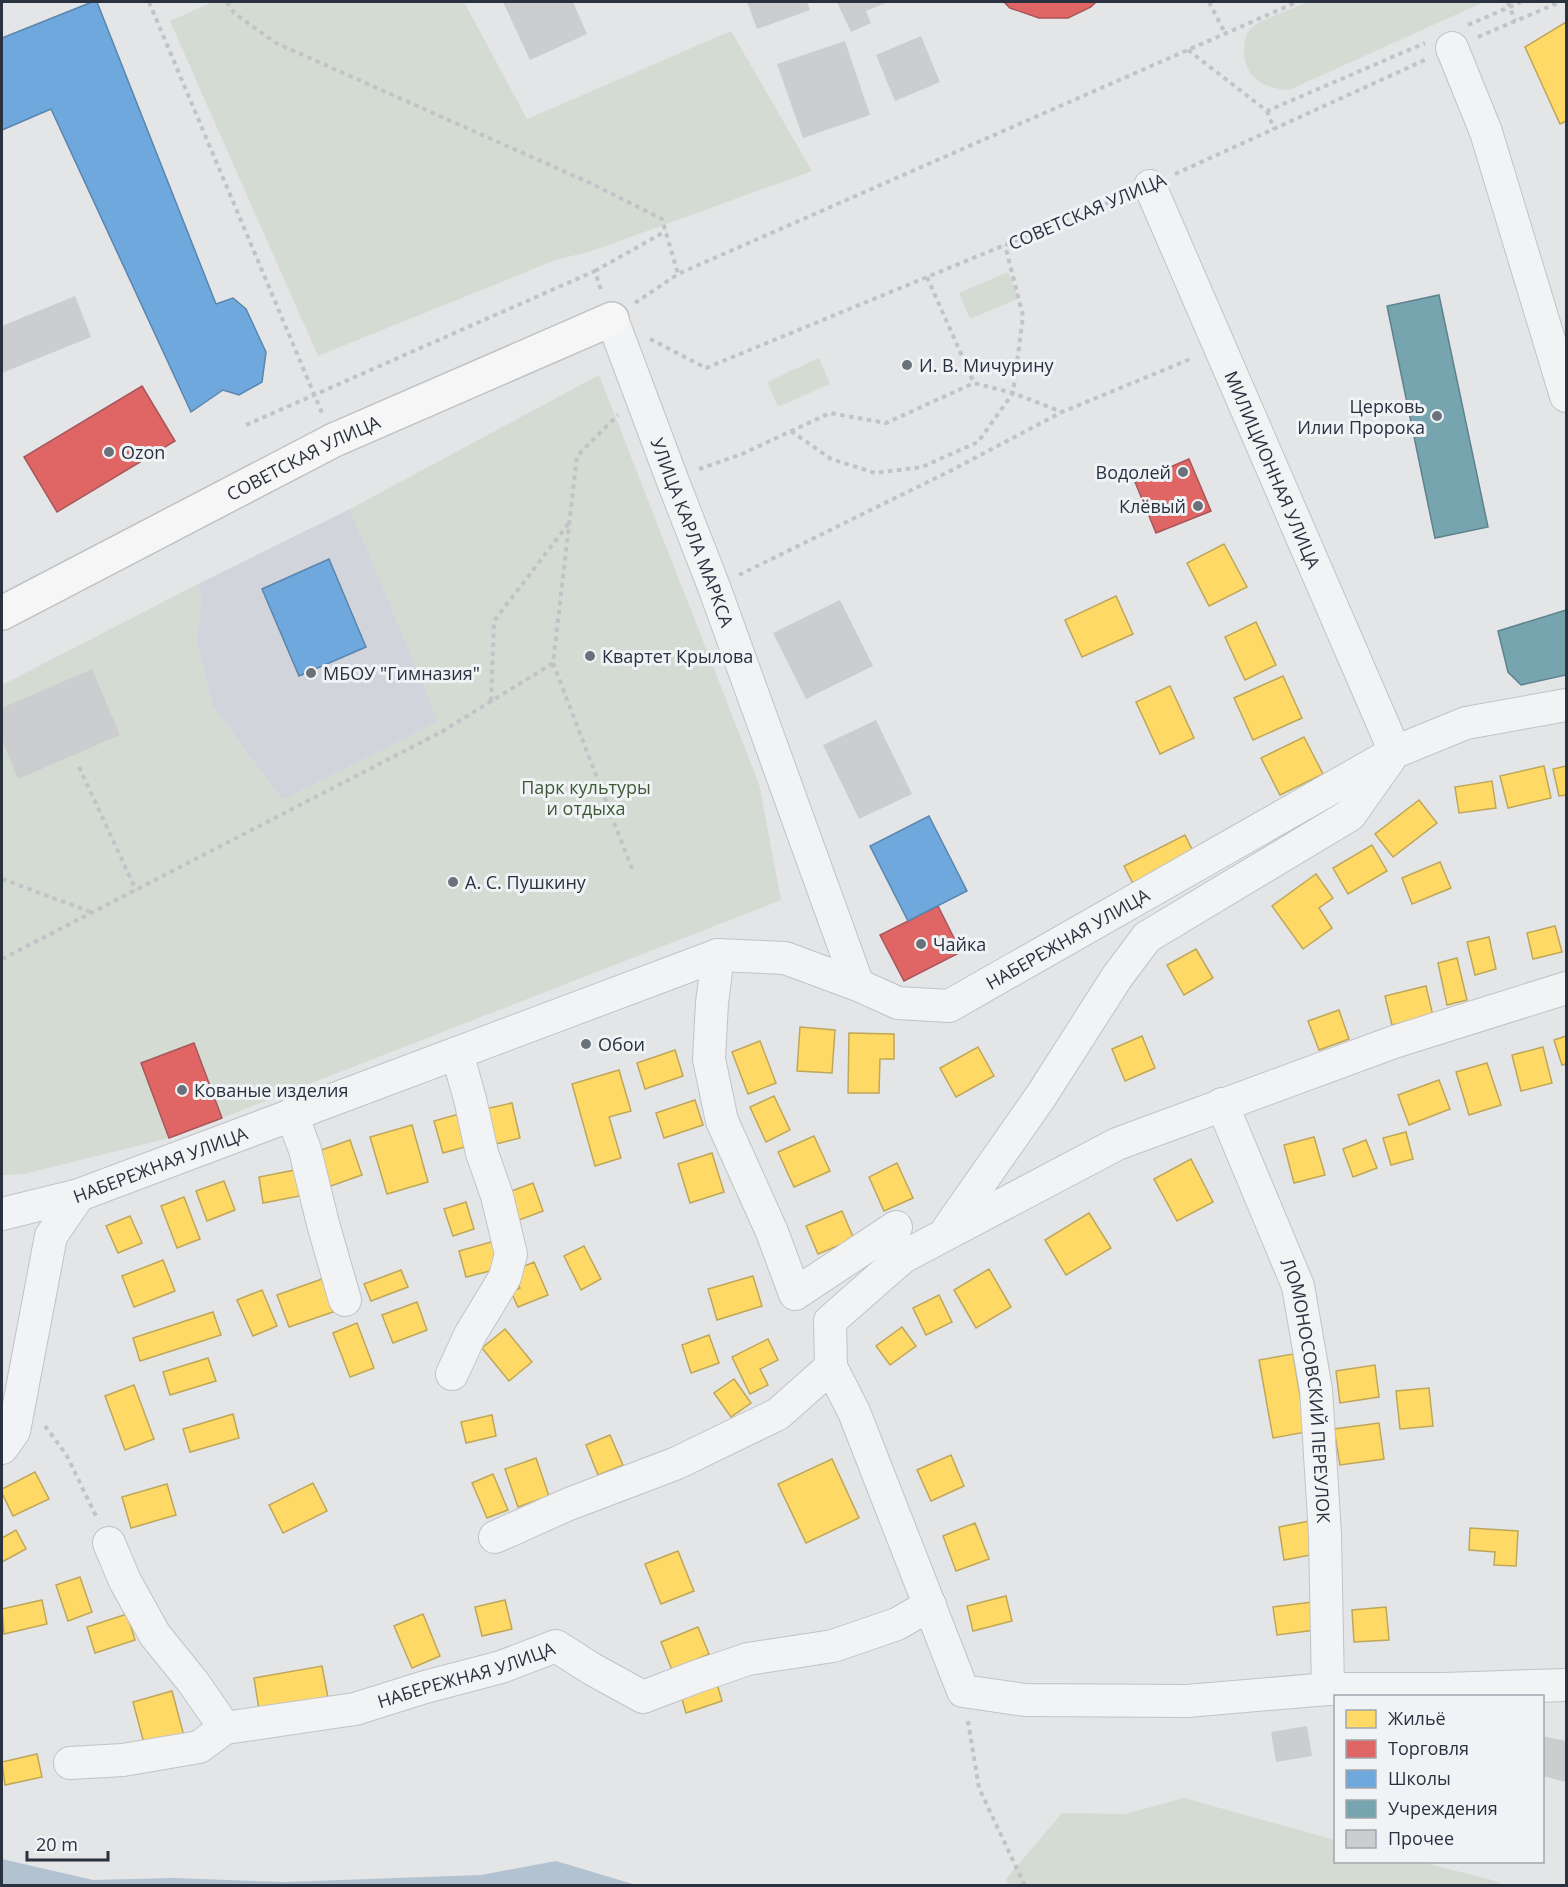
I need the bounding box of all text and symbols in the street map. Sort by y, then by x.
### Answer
street label: СОВЕТСКАЯ УЛИЦА [1005,167,1170,255]
place label: И. В. Мичурину [919,353,1055,377]
marker: И. В. Мичурину [900,358,914,372]
street label: МИЛИЦИОННАЯ УЛИЦА [1219,367,1326,573]
place label: Церковь Илии Пророка [1297,394,1425,439]
street label: СОВЕТСКАЯ УЛИЦА [222,409,384,506]
marker: Церковь Илии Пророка [1430,409,1444,423]
street label: УЛИЦА КАРЛА МАРКСА [646,434,740,631]
place label: Ozon [121,440,165,464]
marker: Ozon [102,445,116,459]
place label: Водолей [1096,460,1171,484]
marker: Водолей [1176,465,1190,479]
place label: Клёвый [1119,494,1186,518]
marker: Клёвый [1191,499,1205,513]
place label: Квартет Крылова [602,644,753,668]
marker: Квартет Крылова [583,649,597,663]
place label: МБОУ "Гимназия" [323,661,480,685]
marker: МБОУ "Гимназия" [304,666,318,680]
park label: Парк культуры и отдыха [521,775,651,820]
place label: А. С. Пушкину [465,870,587,894]
marker: А. С. Пушкину [446,875,460,889]
street label: НАБЕРЕЖНАЯ УЛИЦА [981,882,1154,995]
place label: Чайка [933,932,986,956]
marker: Чайка [914,937,928,951]
place label: Обои [598,1032,645,1056]
marker: Обои [579,1037,593,1051]
place label: Кованые изделия [194,1078,348,1102]
marker: Кованые изделия [175,1083,189,1097]
street label: НАБЕРЕЖНАЯ УЛИЦА [70,1121,251,1208]
street label: ЛОМОНОСОВСКИЙ ПЕРЕУЛОК [1276,1254,1336,1524]
street label: НАБЕРЕЖНАЯ УЛИЦА [374,1635,559,1713]
legend [1334,1695,1544,1863]
text: Жильё [1388,1706,1446,1730]
text: Торговля [1388,1736,1469,1760]
text: Школы [1388,1766,1451,1790]
text: Учреждения [1388,1796,1498,1820]
scale bar [27,1824,108,1862]
text: Прочее [1388,1826,1454,1850]
text: 20 m [36,1832,78,1856]

